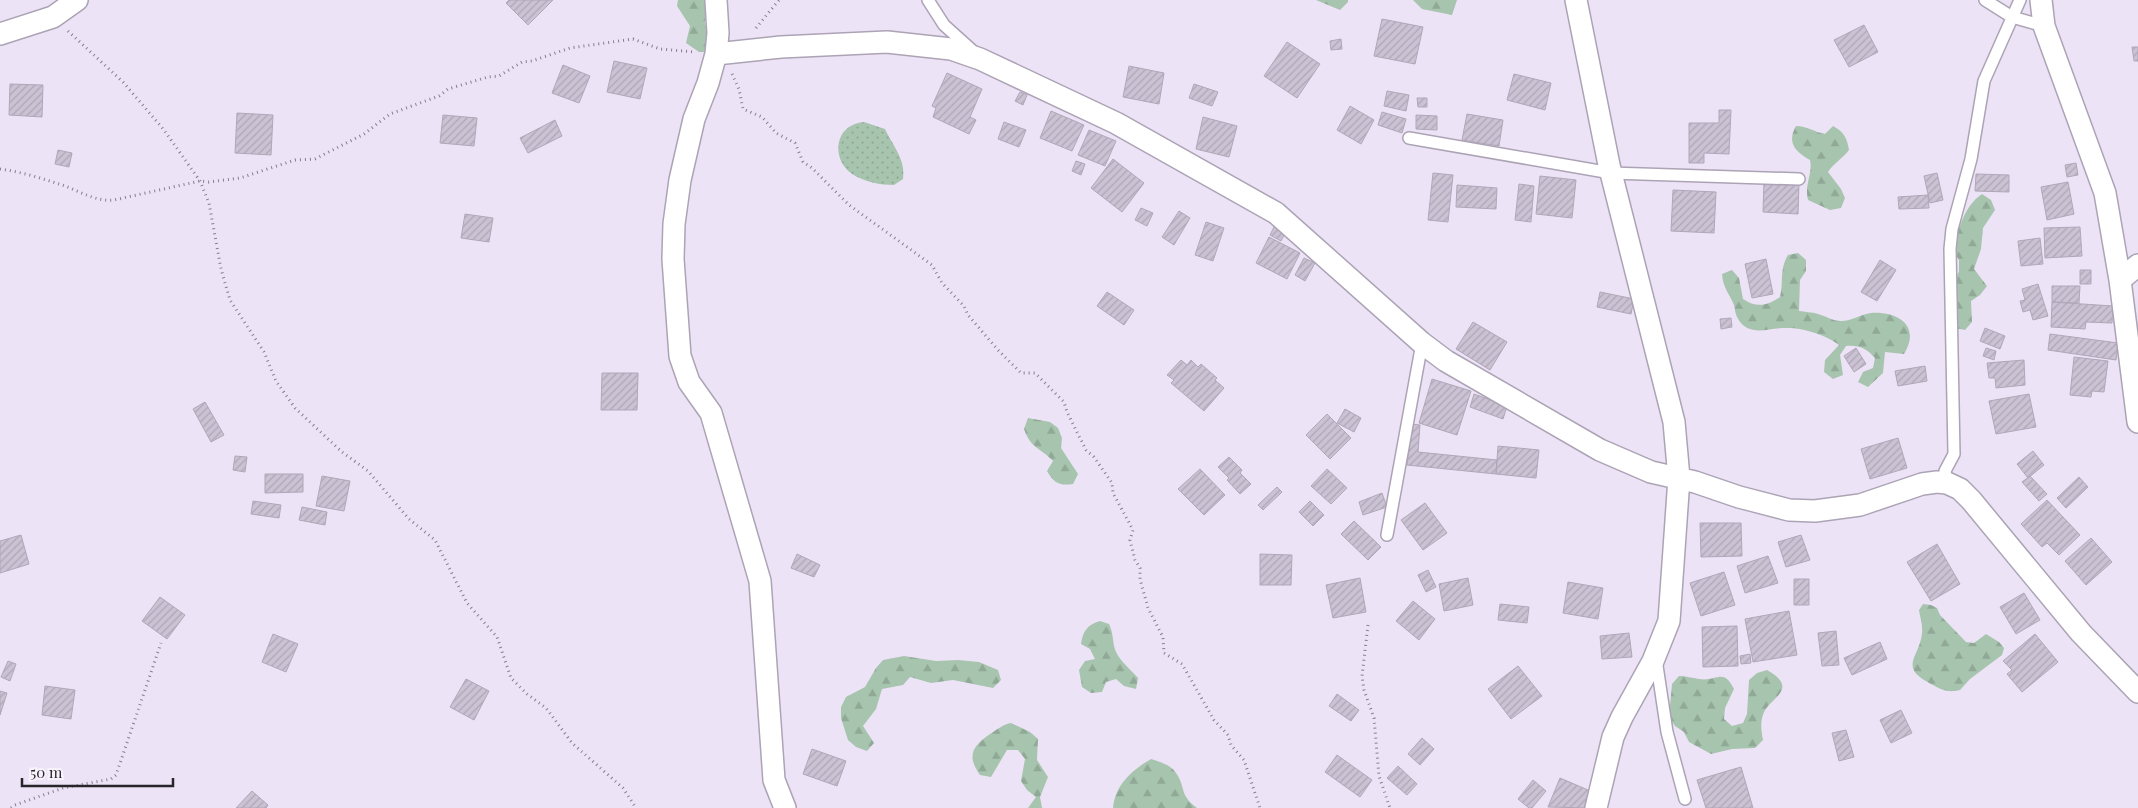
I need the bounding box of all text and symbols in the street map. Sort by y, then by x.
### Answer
scale bar [22,756,174,788]
text: 50 m [30,762,63,782]

